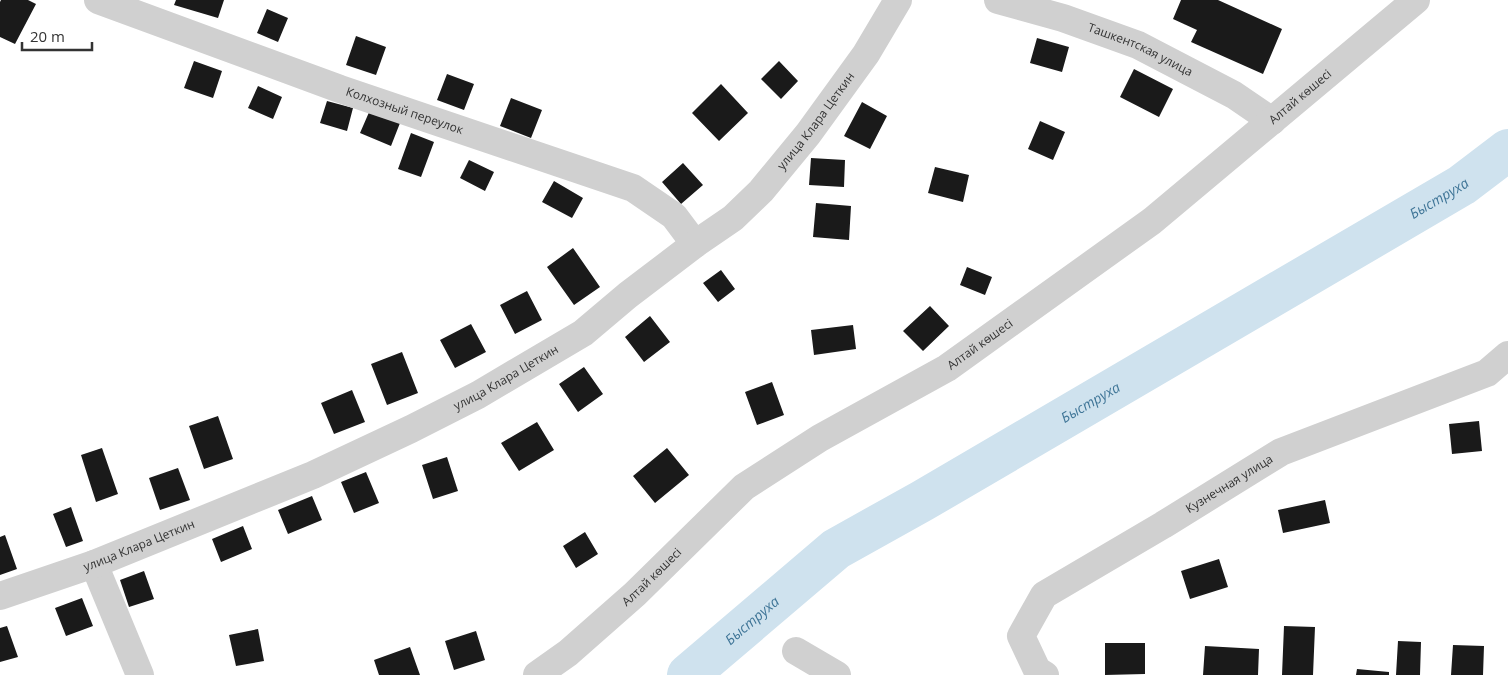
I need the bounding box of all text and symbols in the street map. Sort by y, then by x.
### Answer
street label: Ташкентская улица [1086,19,1196,80]
scale bar [22,20,92,52]
text: 20 m [30,26,65,46]
street label: Алтай көшесі [1265,65,1335,128]
street label: улица Клара Цеткин [773,69,858,173]
street label: Колхозный переулок [344,83,466,138]
water label: Быструха [1406,173,1473,223]
street label: Алтай көшесі [943,315,1016,373]
street label: улица Клара Цеткин [450,340,561,414]
water label: Быструха [1057,377,1123,427]
street label: Кузнечная улица [1182,450,1276,517]
street label: улица Клара Цеткин [81,515,197,575]
street label: Алтай көшесі [618,544,685,610]
water label: Быструха [720,592,783,649]

